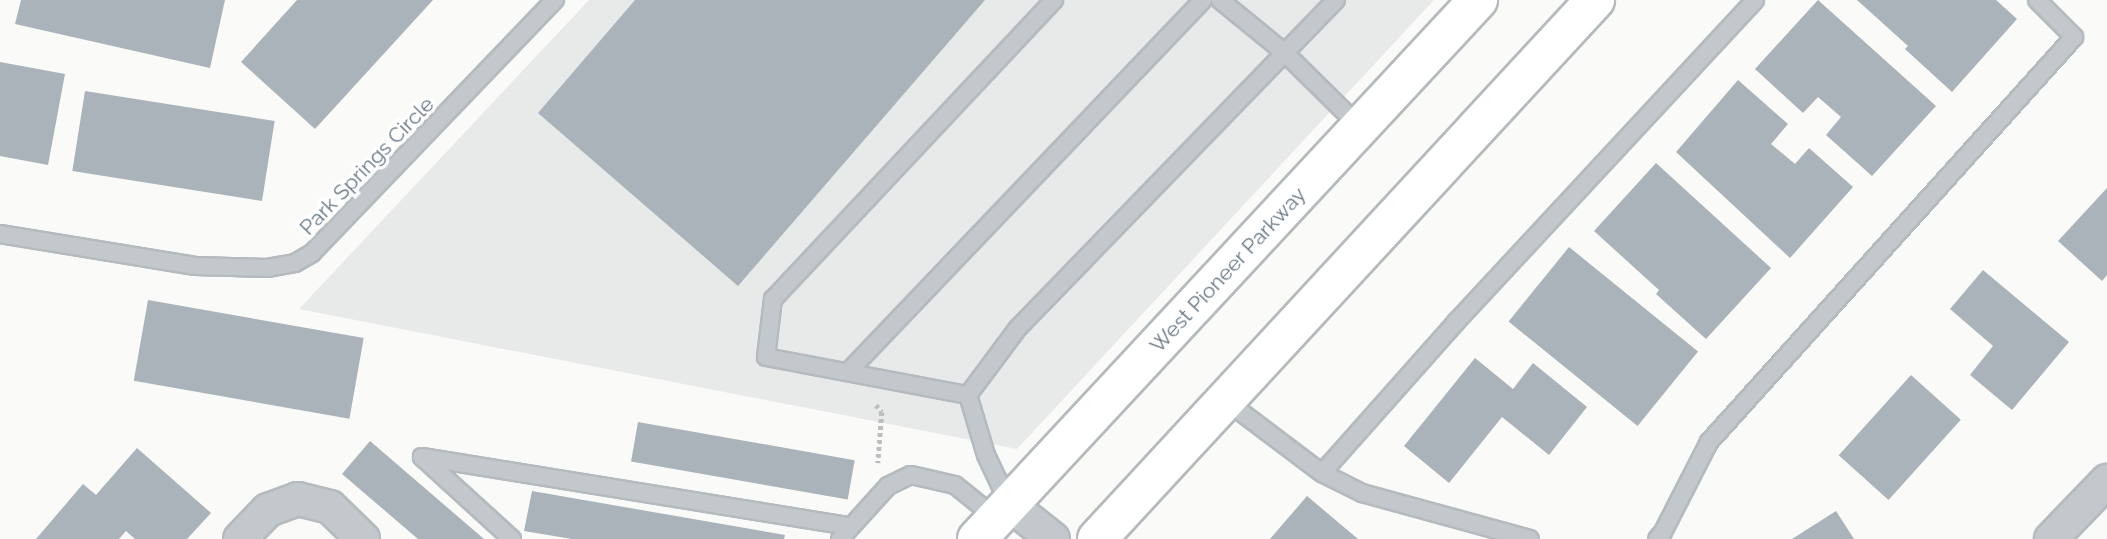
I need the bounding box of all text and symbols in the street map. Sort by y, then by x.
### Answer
street label: Park Springs Circle [295,92,439,240]
street label: West Pioneer Parkway [1145,182,1311,358]

